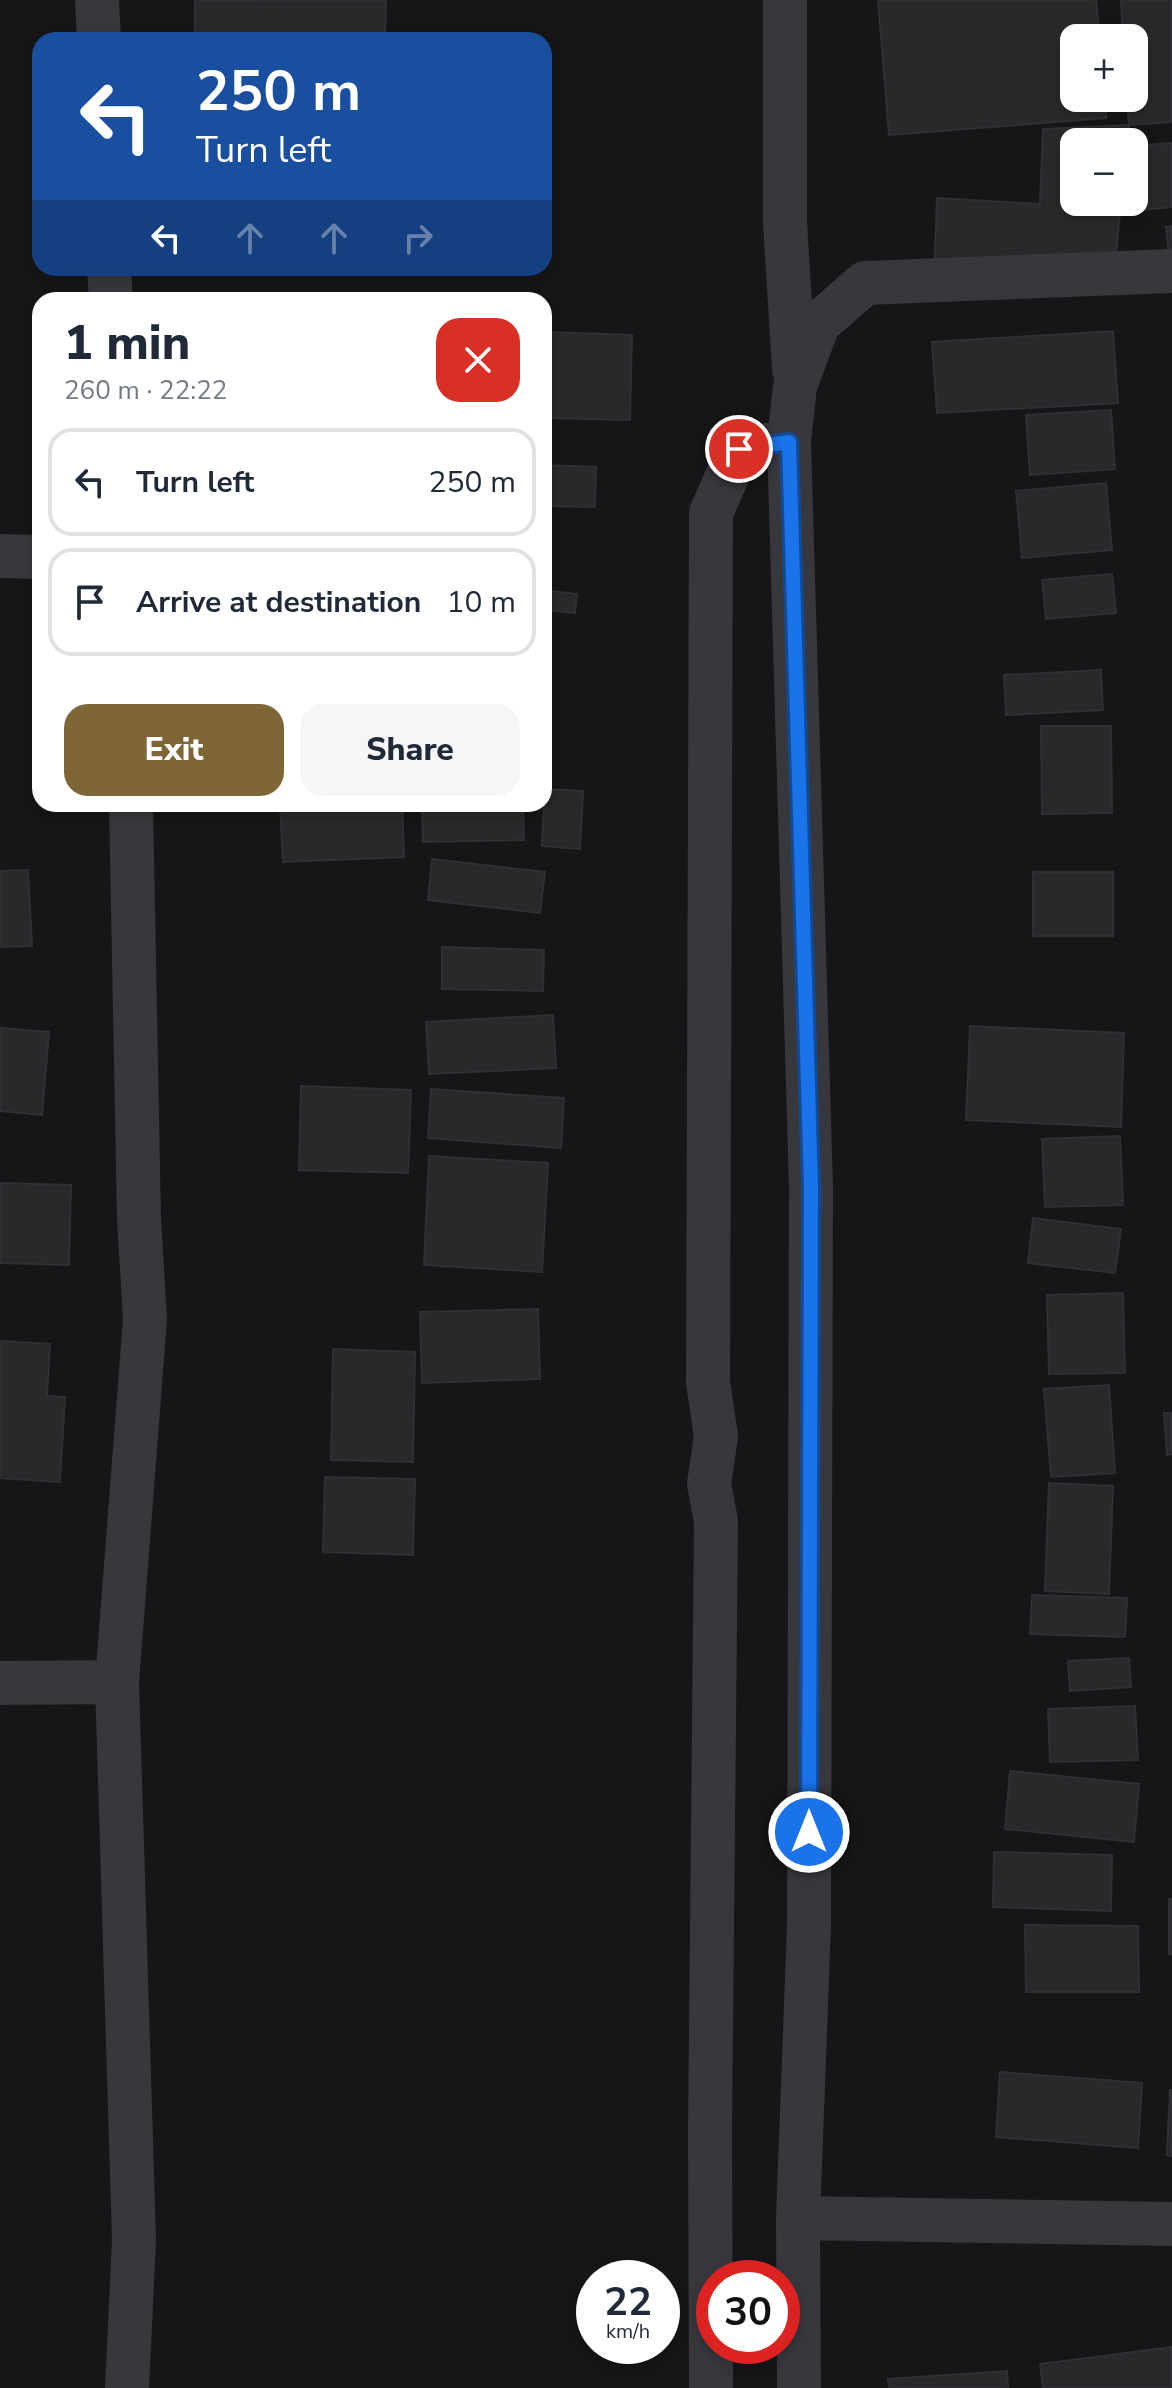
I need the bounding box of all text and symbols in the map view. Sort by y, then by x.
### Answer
map controls [1060,24,1148,216]
button: + [1060,24,1148,112]
text: 250 m [196,53,361,130]
icon: left [64,64,168,168]
text: Turn left [196,126,331,175]
button: − [1060,128,1148,216]
icon: left [144,216,188,260]
icon: ahead [228,216,272,260]
icon: ahead [312,216,356,260]
icon: right [396,216,440,260]
text: 1 min [64,310,190,376]
button: close [436,318,520,402]
text: 260 m · 22:22 [64,373,227,408]
pin [705,415,773,483]
icon: arrive [717,427,761,471]
icon: left [68,460,112,504]
text: Turn left [136,462,254,503]
text: 250 m [429,462,516,503]
icon: arrive [68,580,112,624]
text: Arrive at destination [136,582,421,623]
text: 10 m [447,582,516,623]
button: Exit [64,704,284,796]
button: Share [300,704,520,796]
position arrow [767,1790,851,1874]
speed limit sign: 30 [696,2260,800,2364]
text: 22 [604,2275,652,2329]
text: km/h [606,2318,650,2345]

